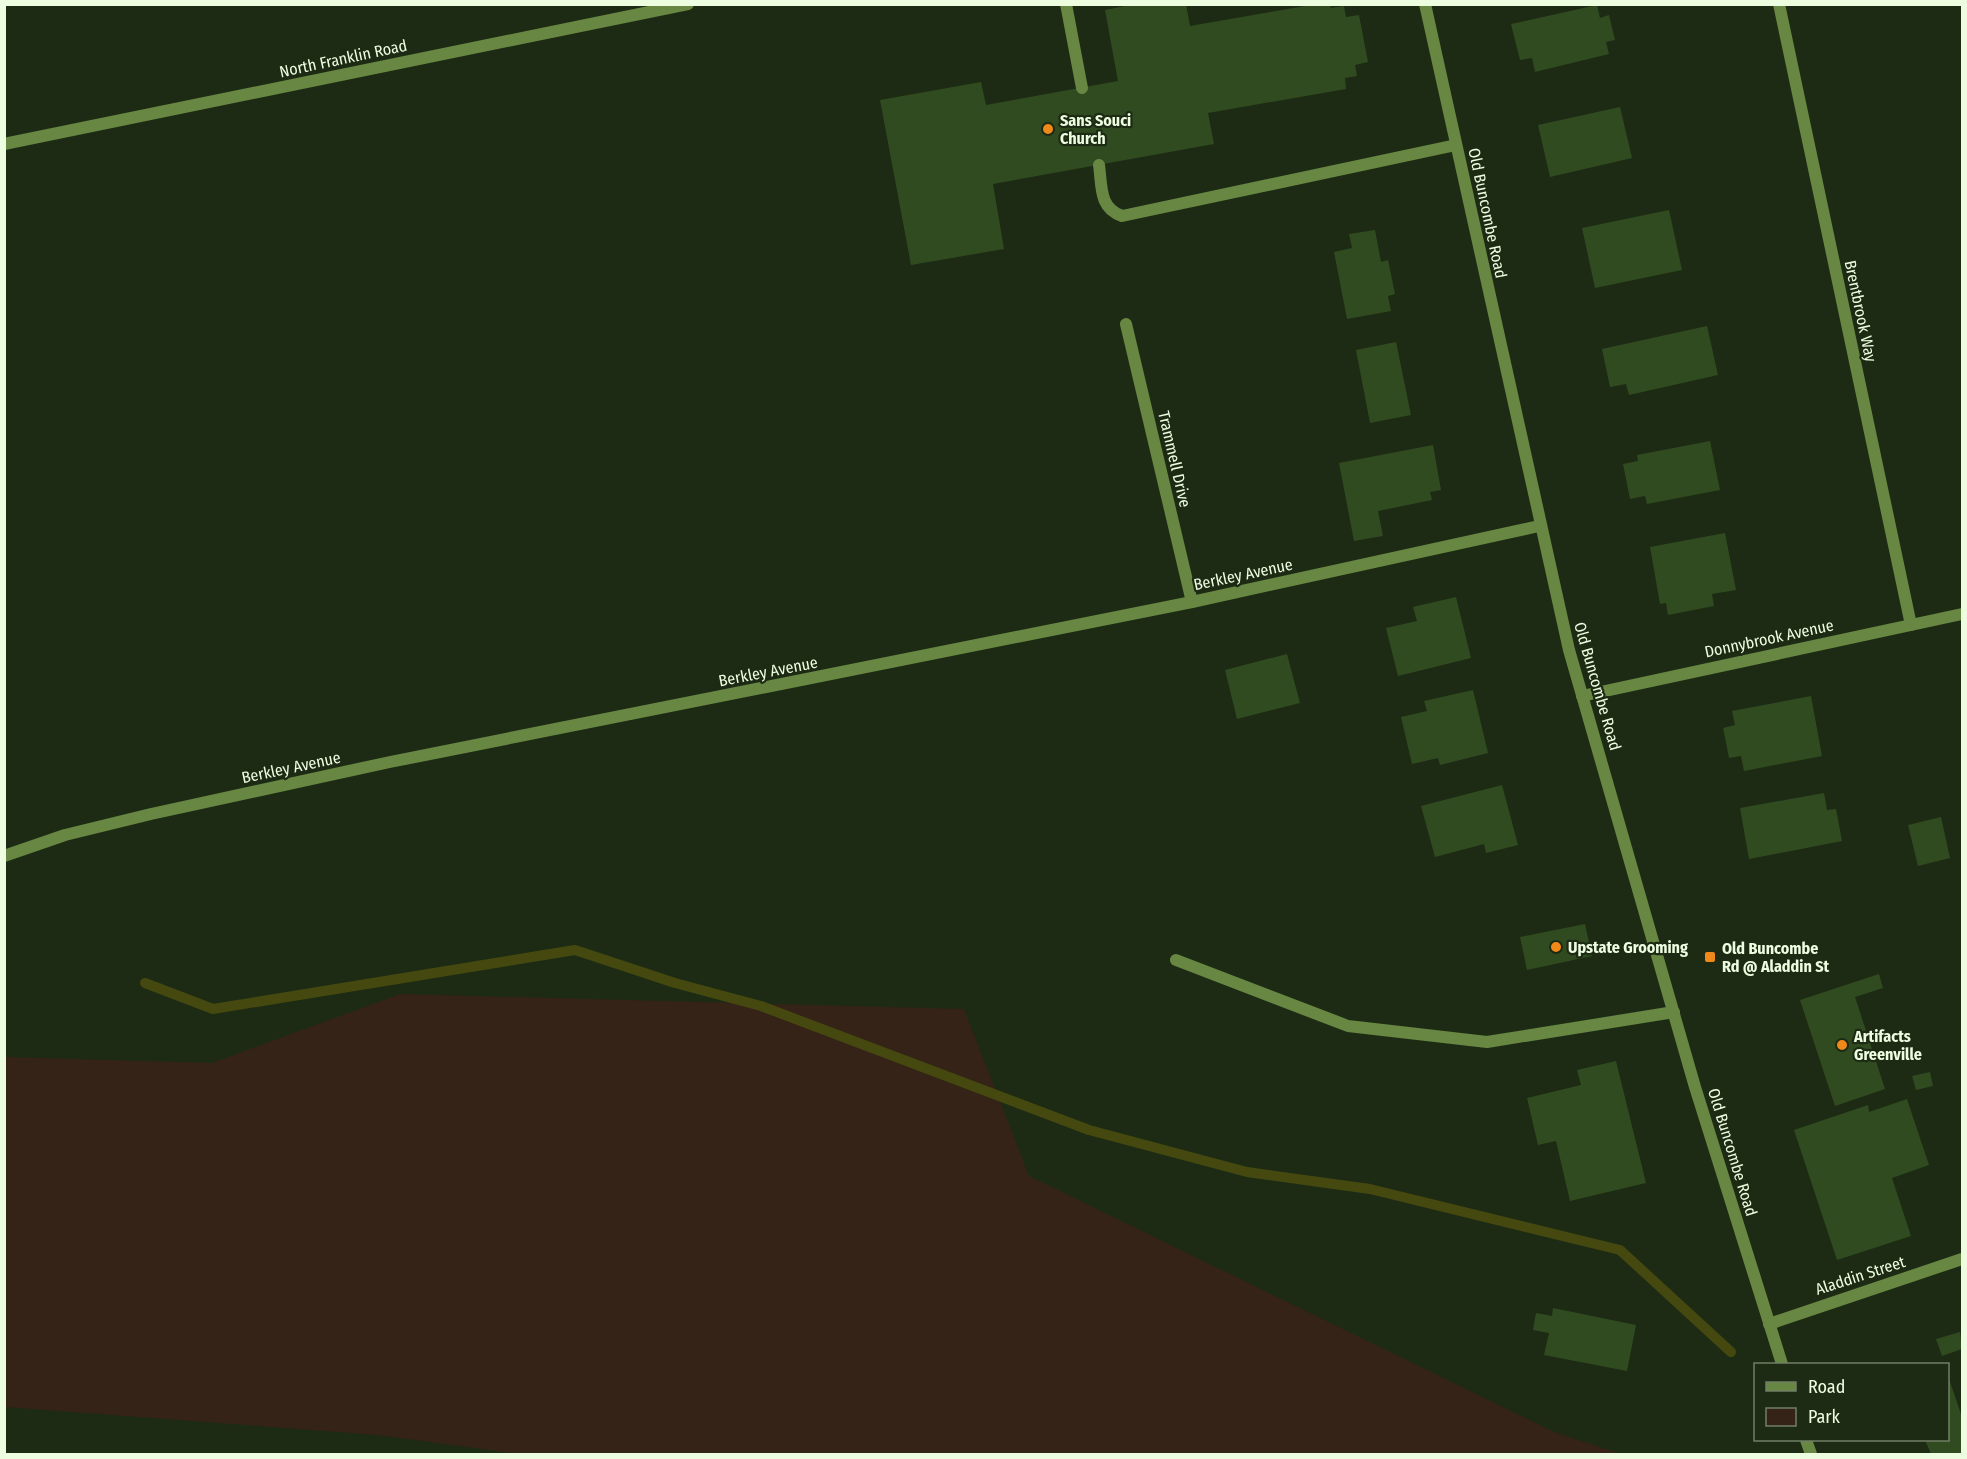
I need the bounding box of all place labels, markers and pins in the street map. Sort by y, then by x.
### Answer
place label: Sans Souci Church [1060,111,1131,148]
marker: Sans Souci Church [1041,122,1055,136]
place label: Upstate Grooming [1568,938,1688,957]
place label: Old Buncombe Rd @ Aladdin St [1722,939,1829,976]
marker: Upstate Grooming [1549,940,1563,954]
marker: Old Buncombe Rd @ Aladdin St [1703,950,1717,964]
place label: Artifacts Greenville [1853,1027,1922,1064]
marker: Artifacts Greenville [1835,1038,1849,1052]

